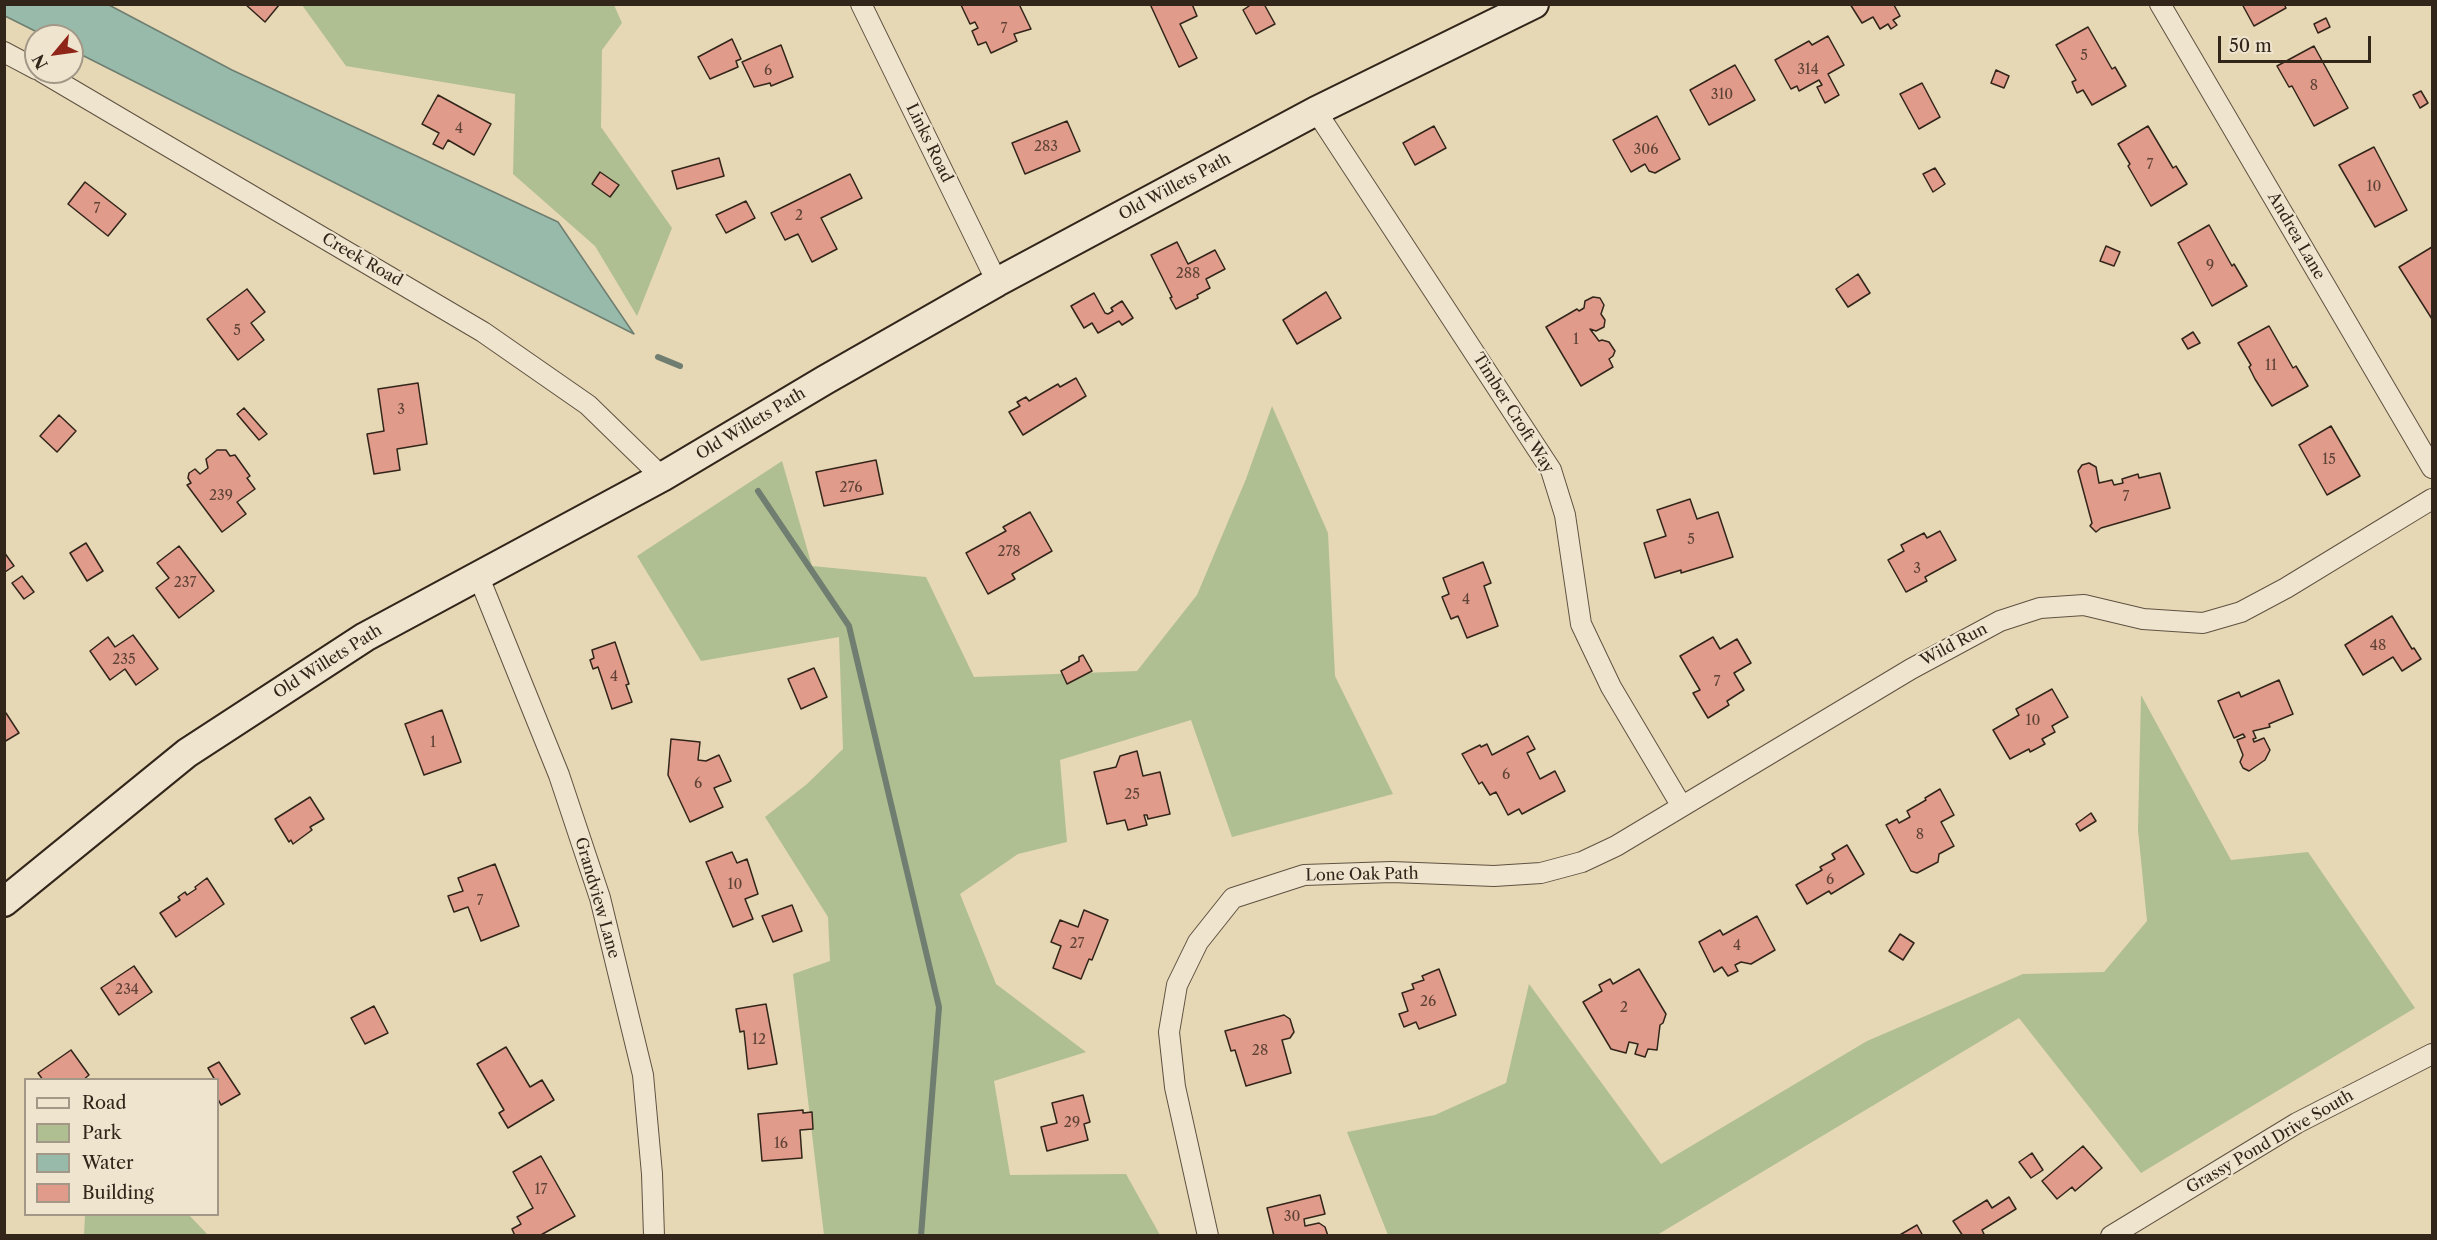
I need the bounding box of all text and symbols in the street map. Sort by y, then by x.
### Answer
house number: 7 [1001,21,1007,37]
north arrow [24,24,84,84]
scale bar [2221,24,2374,62]
text: 50 m [2229,35,2272,57]
house number: 5 [2080,48,2088,64]
text: N [28,51,52,73]
house number: 314 [1797,62,1819,78]
house number: 6 [764,63,772,79]
house number: 8 [2310,78,2318,94]
house number: 310 [1711,87,1733,103]
street label: Links Road [902,100,956,186]
house number: 4 [455,121,463,137]
house number: 283 [1034,139,1058,155]
house number: 306 [1634,142,1658,158]
street label: Old Willets Path [1116,149,1234,225]
house number: 7 [2147,157,2153,173]
house number: 10 [2367,179,2381,195]
street label: Andrea Lane [2263,189,2329,283]
house number: 7 [94,201,100,217]
house number: 2 [795,208,803,224]
street label: Creek Road [318,229,406,291]
house number: 9 [2206,258,2214,274]
house number: 288 [1176,266,1200,282]
house number: 5 [233,323,241,339]
house number: 1 [1573,332,1579,348]
street label: Timber Croft Way [1468,349,1558,477]
house number: 11 [2265,358,2277,374]
street label: Old Willets Path [693,384,809,464]
house number: 3 [397,402,405,418]
house number: 15 [2322,452,2336,468]
house number: 276 [840,480,862,496]
house number: 239 [209,488,233,504]
house number: 7 [2123,489,2129,505]
house number: 5 [1687,532,1695,548]
house number: 278 [997,544,1021,560]
house number: 3 [1913,561,1921,577]
house number: 237 [174,575,196,591]
house number: 4 [1462,592,1470,608]
street label: Wild Run [1917,619,1991,671]
street label: Old Willets Path [270,621,386,703]
house number: 48 [2370,638,2386,654]
house number: 235 [112,652,136,668]
house number: 4 [610,669,618,685]
house number: 7 [1714,674,1720,690]
house number: 10 [2026,713,2040,729]
house number: 1 [430,735,436,751]
house number: 6 [1502,767,1510,783]
house number: 6 [694,776,702,792]
house number: 25 [1124,787,1140,803]
house number: 8 [1916,827,1924,843]
street label: Grandview Lane [571,835,623,961]
street label: Lone Oak Path [1305,864,1419,886]
house number: 6 [1826,872,1834,888]
house number: 10 [728,877,742,893]
house number: 7 [477,893,483,909]
house number: 27 [1070,936,1084,952]
house number: 4 [1733,938,1741,954]
house number: 234 [115,982,139,998]
house number: 26 [1420,994,1436,1010]
house number: 2 [1620,1000,1628,1016]
house number: 12 [752,1032,766,1048]
house number: 28 [1252,1043,1268,1059]
legend [24,1078,219,1216]
street label: Grassy Pond Drive South [2183,1086,2357,1198]
text: Road [82,1092,127,1114]
house number: 29 [1064,1115,1080,1131]
text: Park [82,1122,121,1144]
house number: 16 [774,1136,788,1152]
text: Water [82,1152,134,1174]
text: Building [82,1182,154,1204]
house number: 17 [535,1182,547,1198]
house number: 30 [1284,1209,1300,1225]

